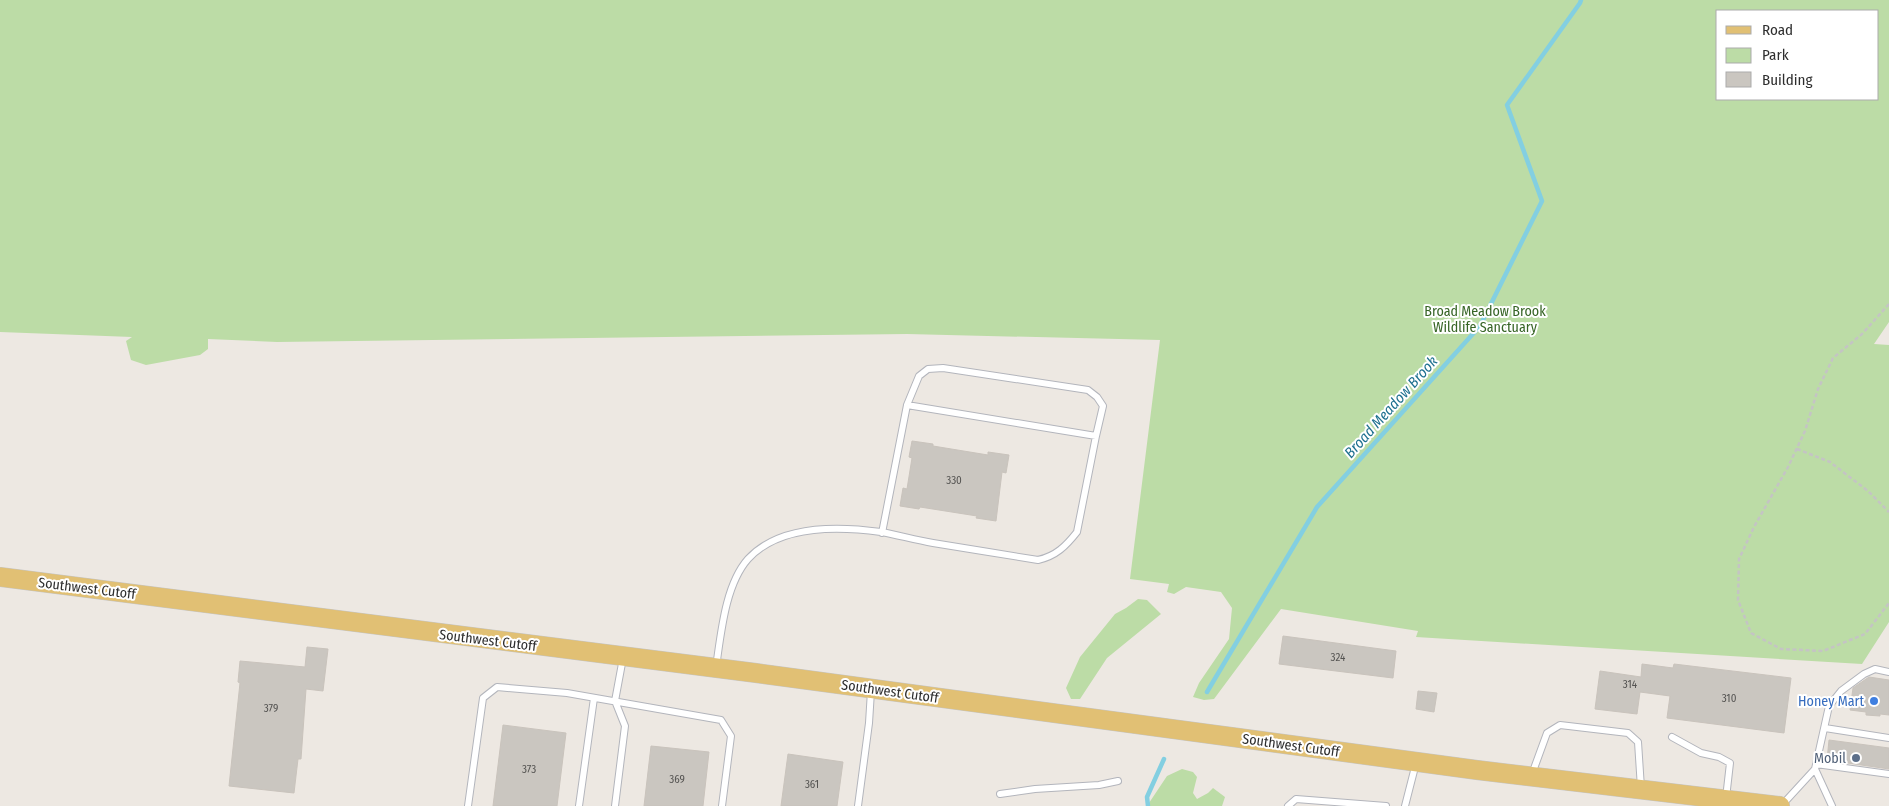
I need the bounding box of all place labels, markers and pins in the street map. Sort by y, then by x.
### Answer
place label: Honey Mart [1798,693,1864,710]
marker: Honey Mart [1868,695,1880,707]
place label: Mobil [1814,750,1846,767]
marker: Mobil [1850,752,1862,764]

